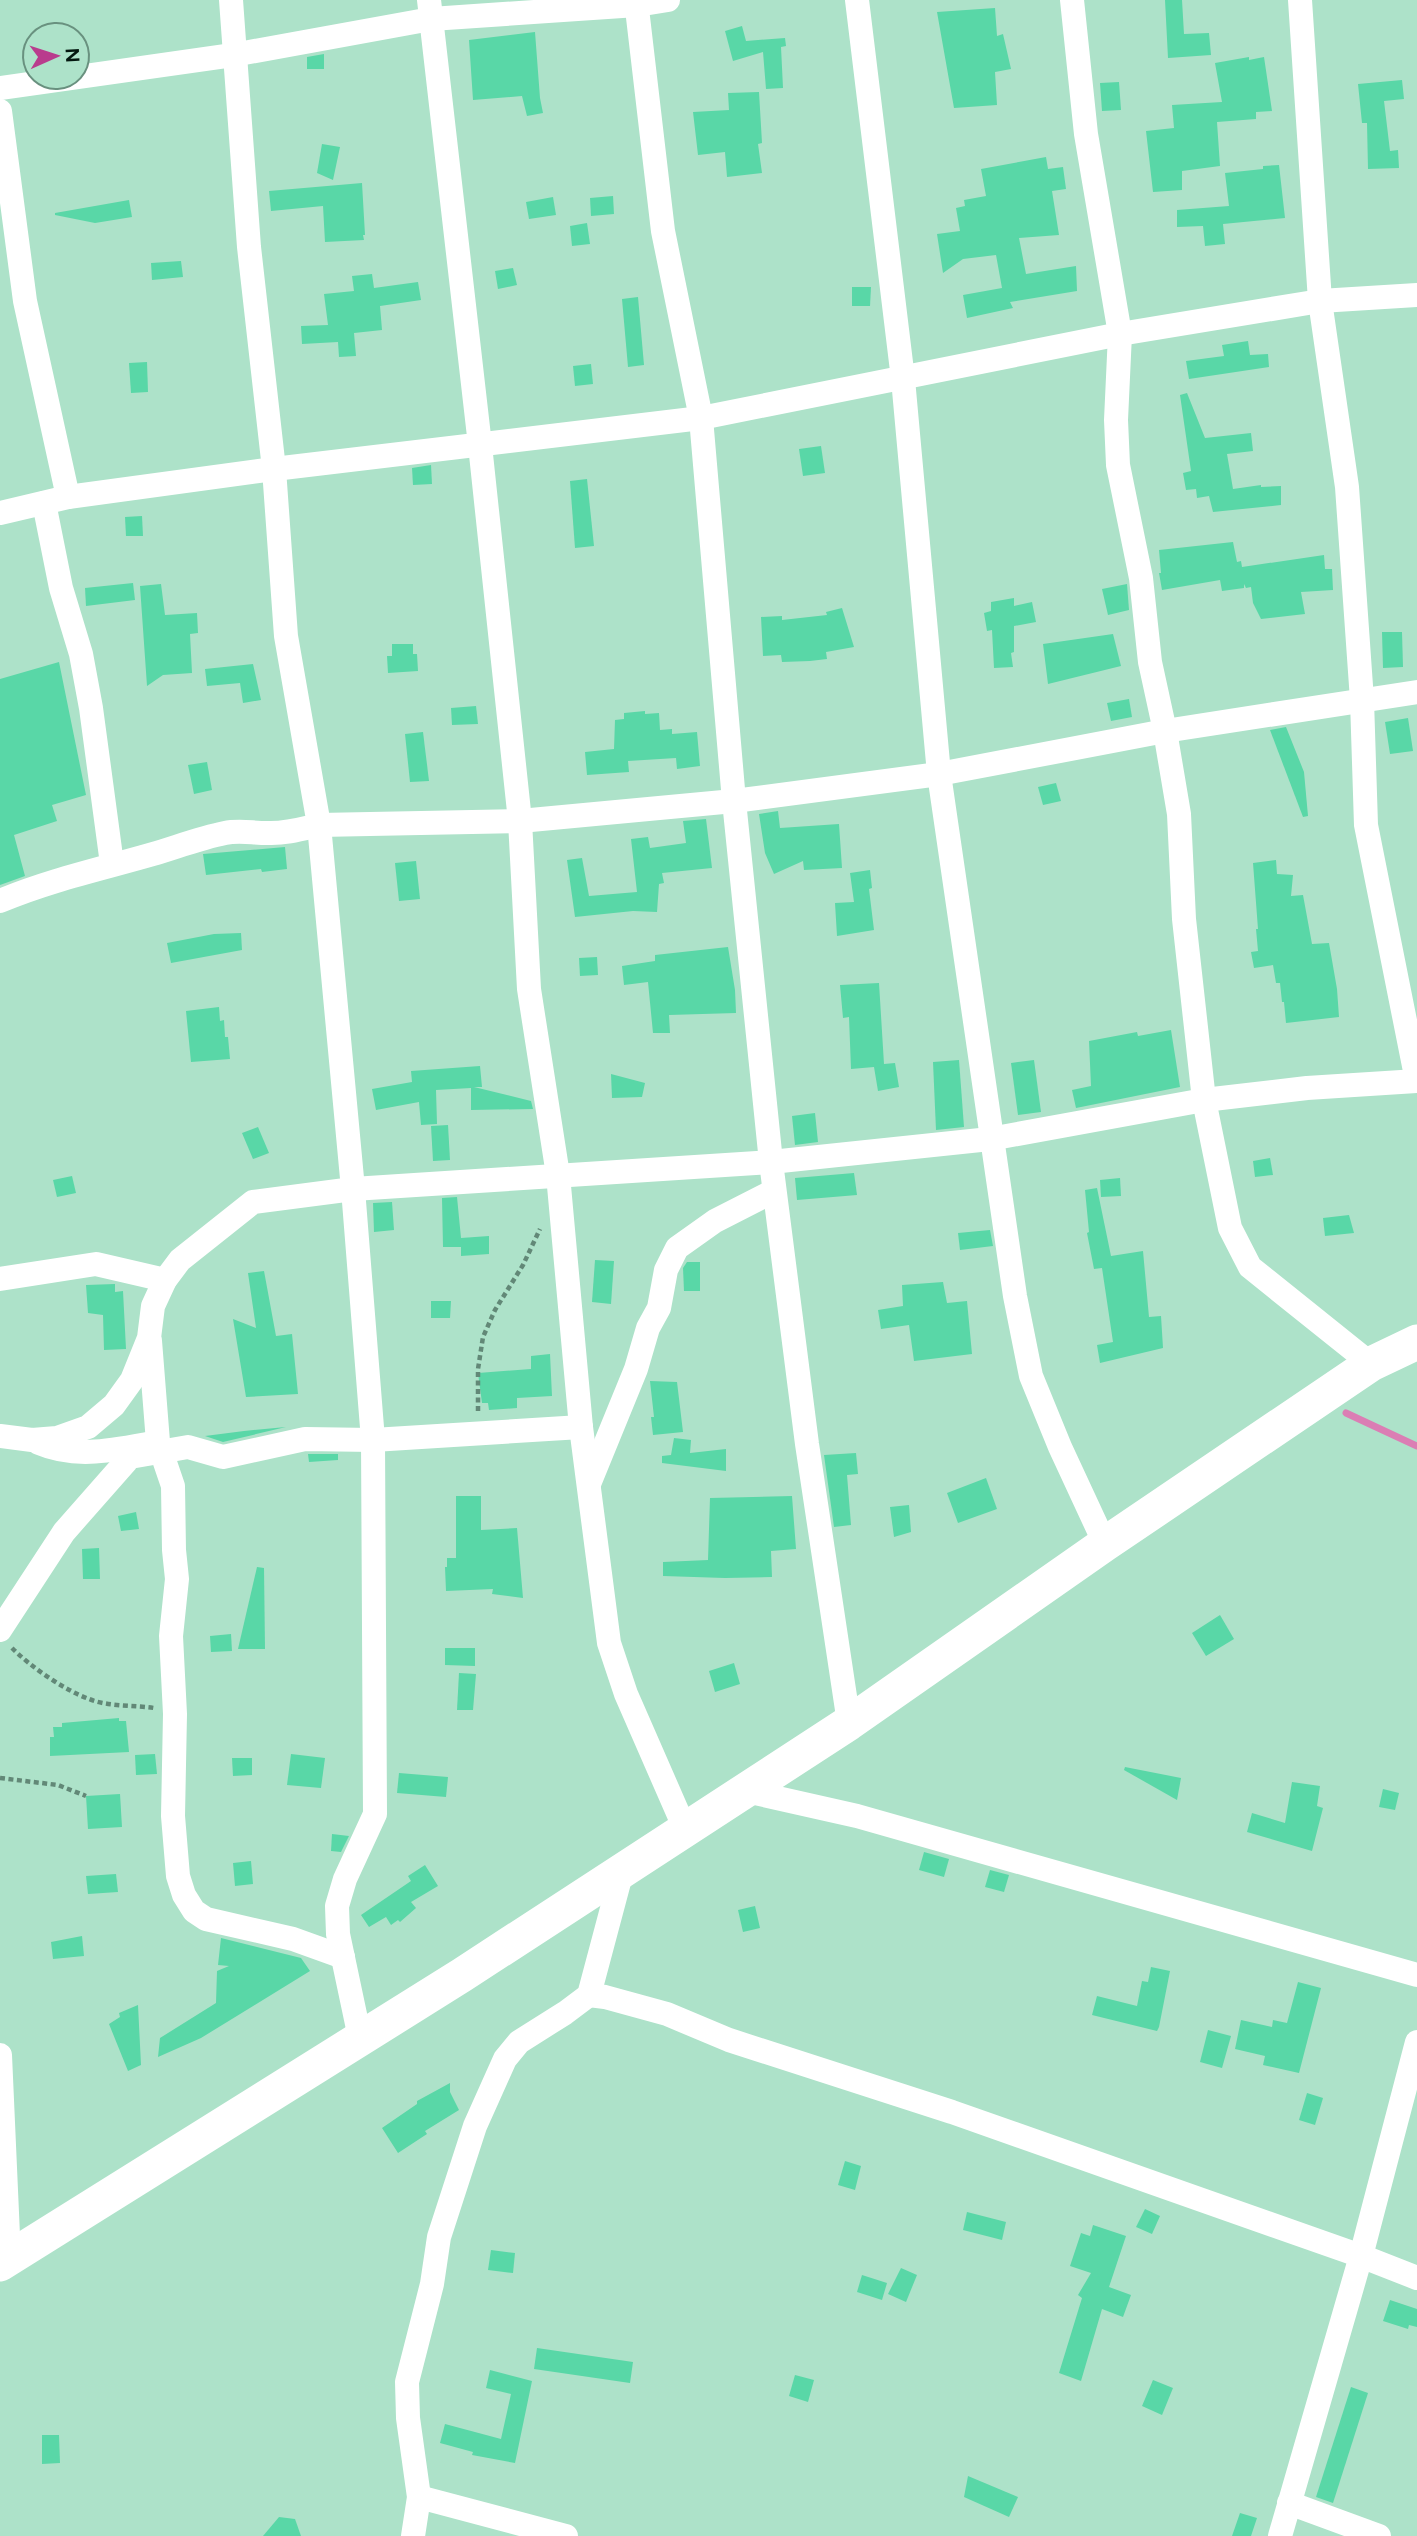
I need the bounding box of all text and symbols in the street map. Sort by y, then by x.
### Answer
north arrow [21,21,91,91]
text: N [61,47,84,63]

